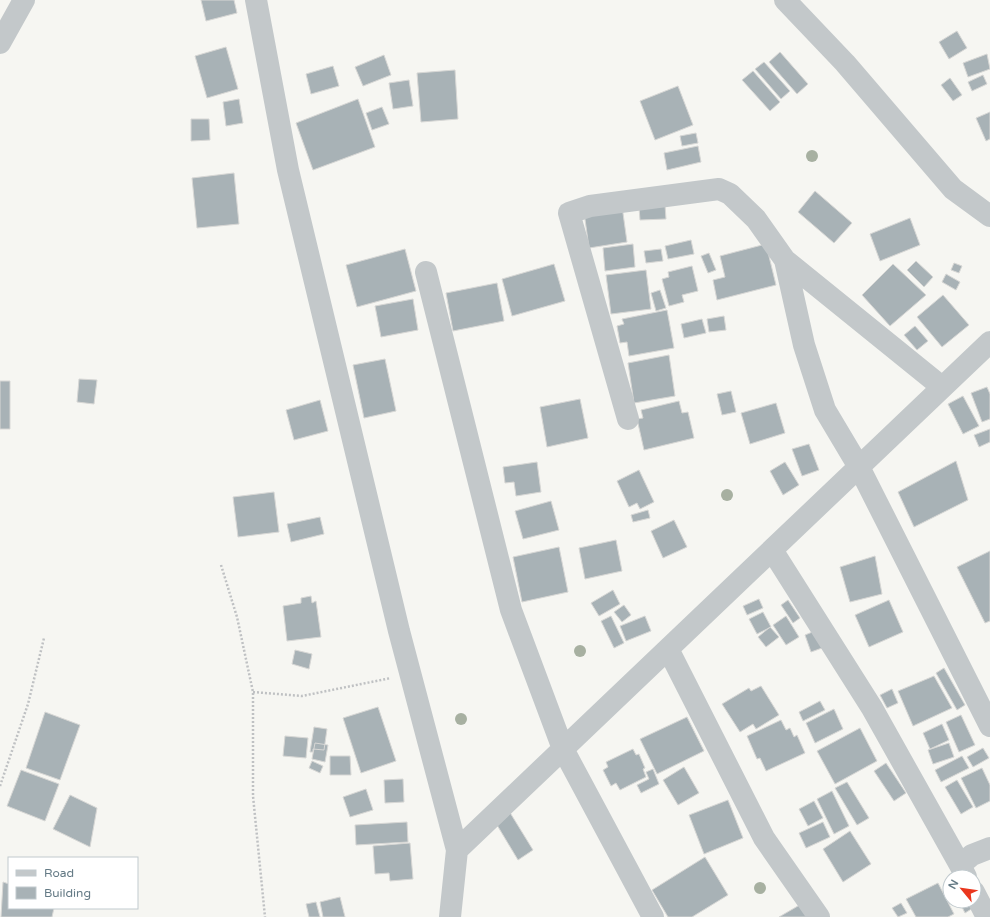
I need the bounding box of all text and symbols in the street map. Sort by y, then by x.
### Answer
legend [8,857,138,909]
text: Road [44,866,74,880]
north arrow [942,869,982,909]
text: N [946,877,962,891]
text: Building [44,886,91,900]

